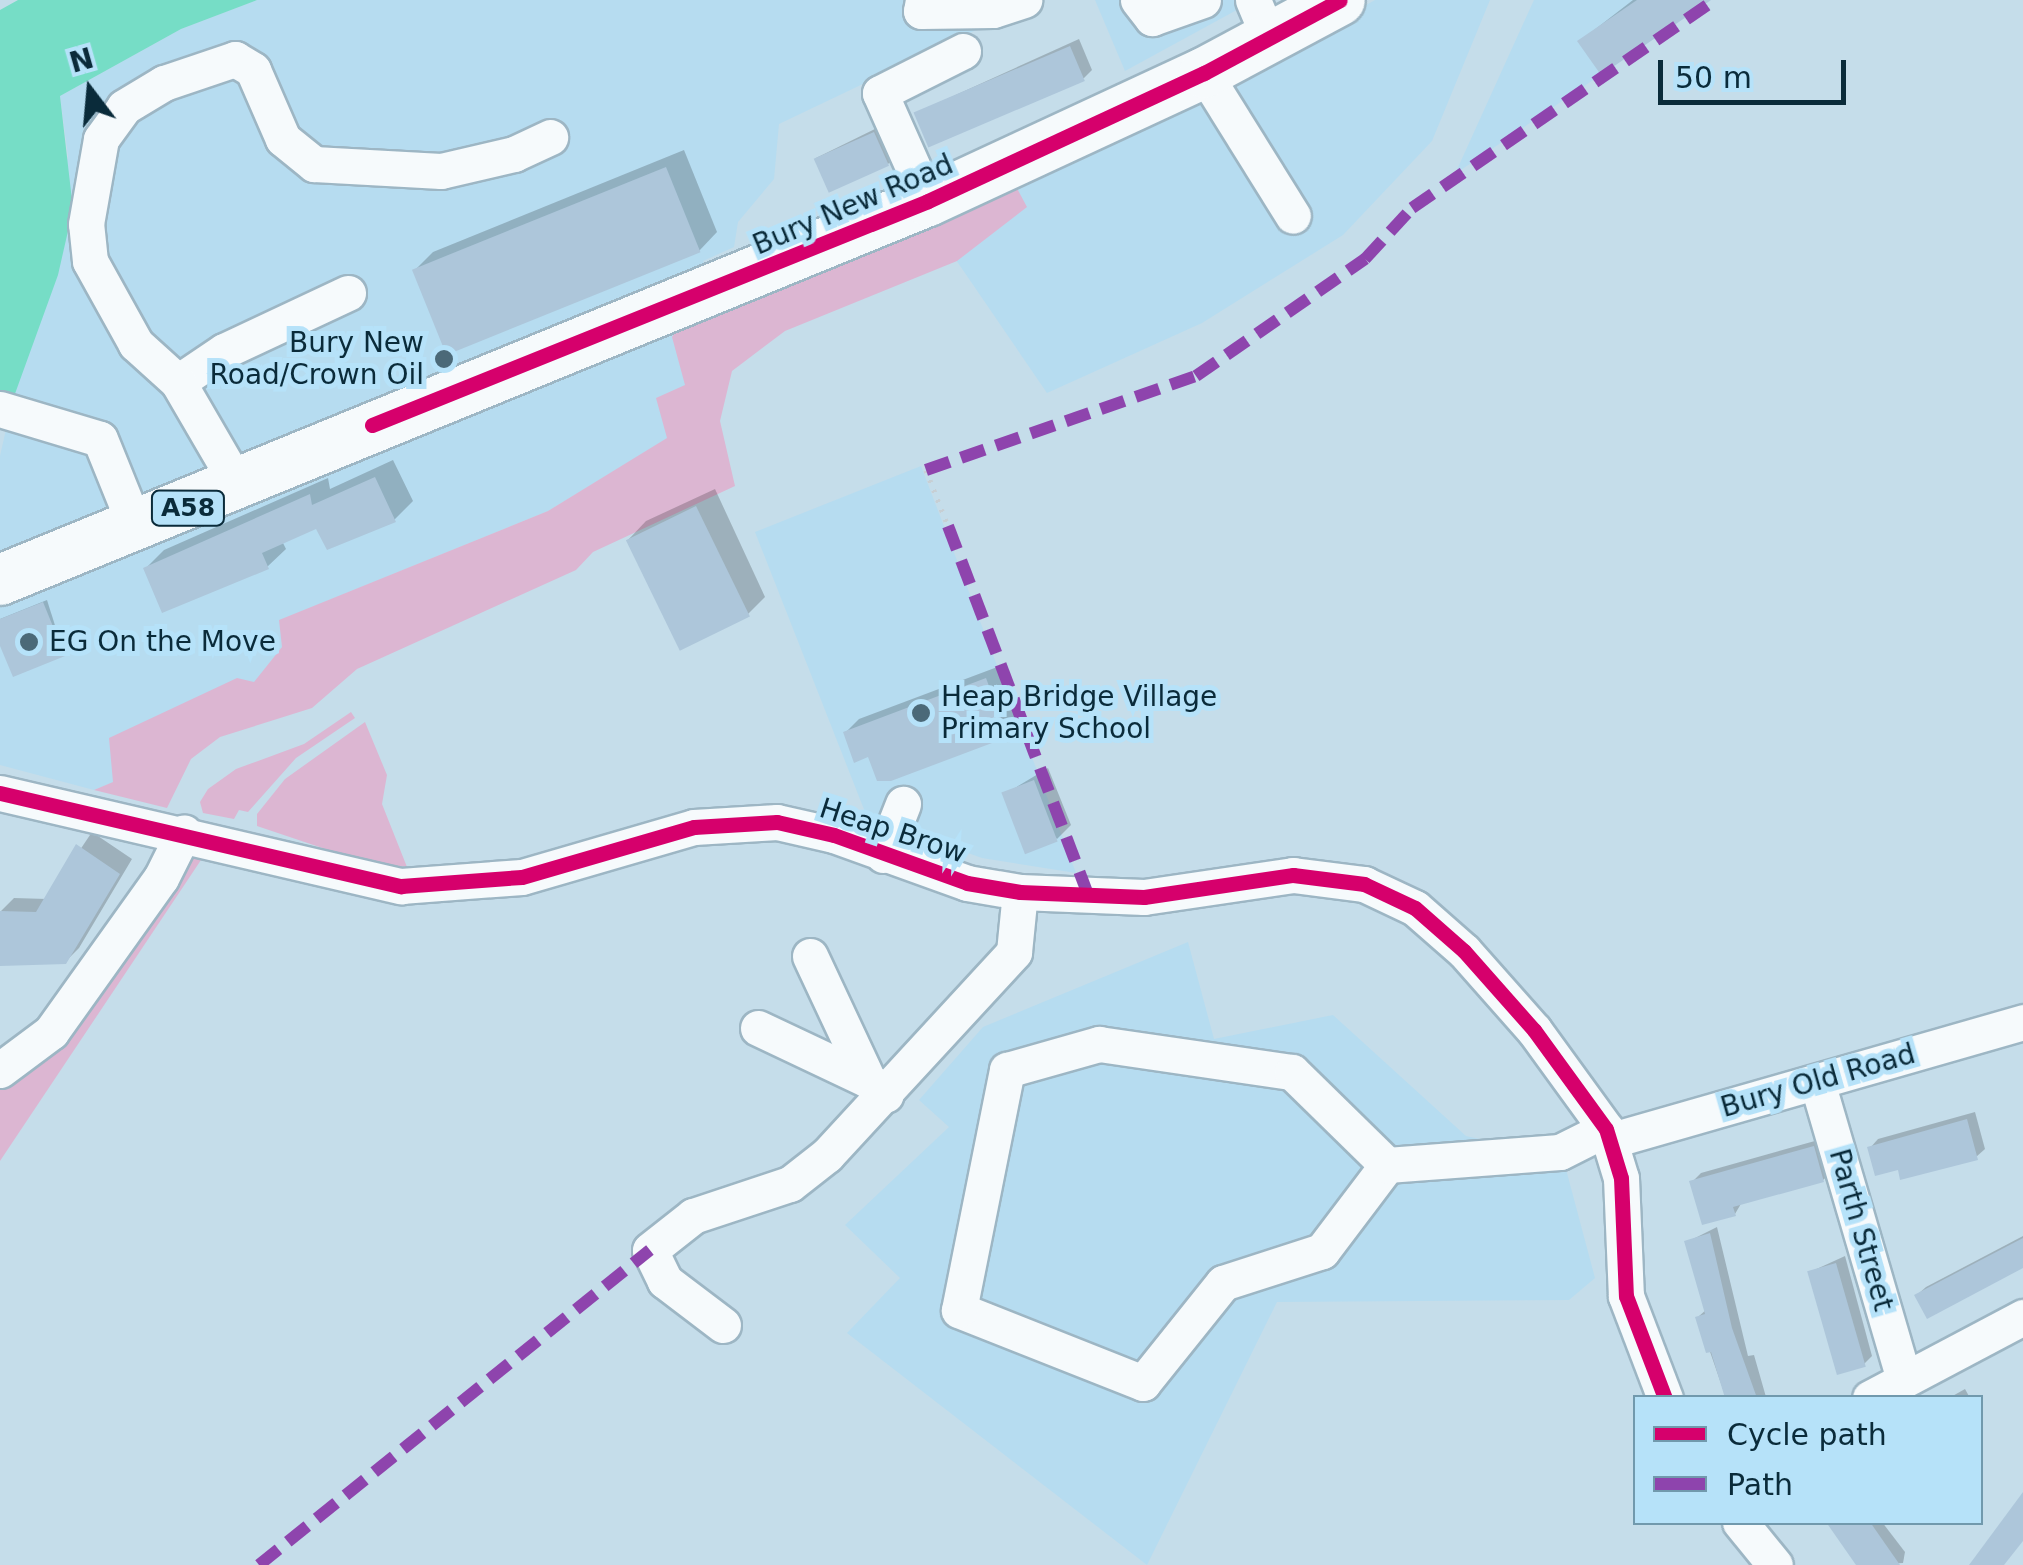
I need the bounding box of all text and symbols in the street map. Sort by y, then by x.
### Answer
north arrow [40,40,140,140]
scale bar [1663,40,1850,102]
text: N [66,42,97,80]
text: 50 m [1675,60,1752,95]
street label: Bury New Road [748,148,958,262]
place label: Bury New Road/Crown Oil [210,326,424,392]
marker: Bury New Road/Crown Oil [433,348,455,370]
road number: A58 [150,488,226,528]
place label: EG On the Move [49,625,276,659]
marker: EG On the Move [18,631,40,653]
place label: Heap Bridge Village Primary School [941,680,1217,746]
marker: Heap Bridge Village Primary School [910,702,932,724]
street label: Heap Brow [815,791,971,871]
street label: Bury Old Road [1717,1037,1919,1125]
street label: Parth Street [1822,1145,1900,1315]
legend [1633,1395,1983,1525]
text: Cycle path [1727,1417,1887,1452]
text: Path [1727,1467,1793,1502]

